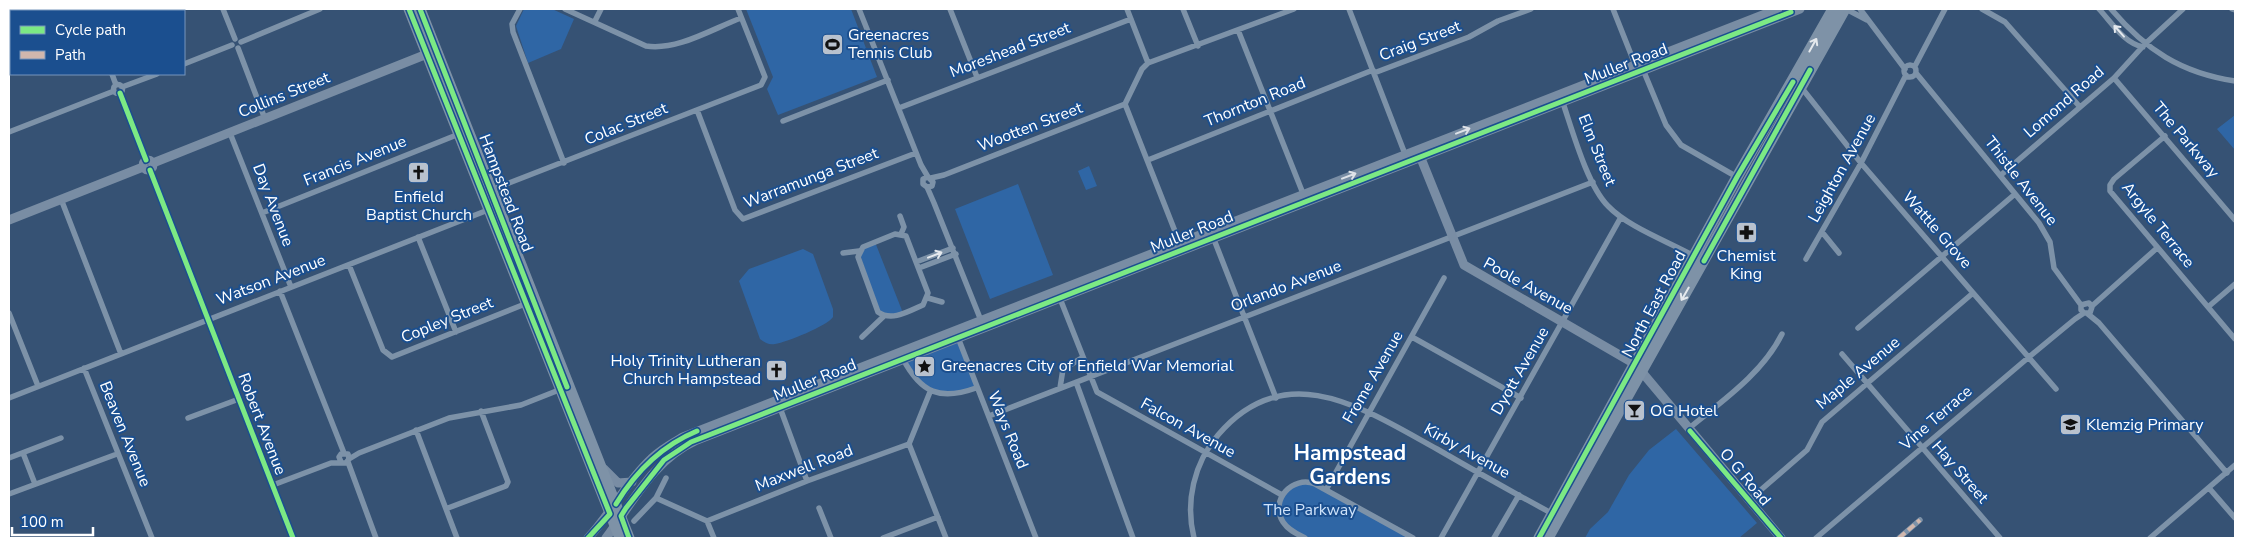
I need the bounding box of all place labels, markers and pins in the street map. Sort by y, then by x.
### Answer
place label: Greenacres Tennis Club [848,24,932,64]
sports icon: Greenacres Tennis Club [820,32,844,56]
church icon: Enfield Baptist Church [407,161,431,185]
place label: Enfield Baptist Church [366,186,472,226]
pharmacy icon: Chemist King [1734,220,1758,244]
place label: Chemist King [1717,245,1776,285]
place label: Holy Trinity Lutheran Church Hampstead [610,350,761,390]
place icon: Greenacres City of Enfield War Memorial [913,354,937,378]
place label: Greenacres City of Enfield War Memorial [941,355,1234,377]
church icon: Holy Trinity Lutheran Church Hampstead [765,358,789,382]
bar icon: OG Hotel [1622,399,1646,423]
place label: OG Hotel [1650,400,1718,422]
school or university icon: Klemzig Primary [2058,413,2082,437]
place label: Klemzig Primary [2086,414,2204,436]

